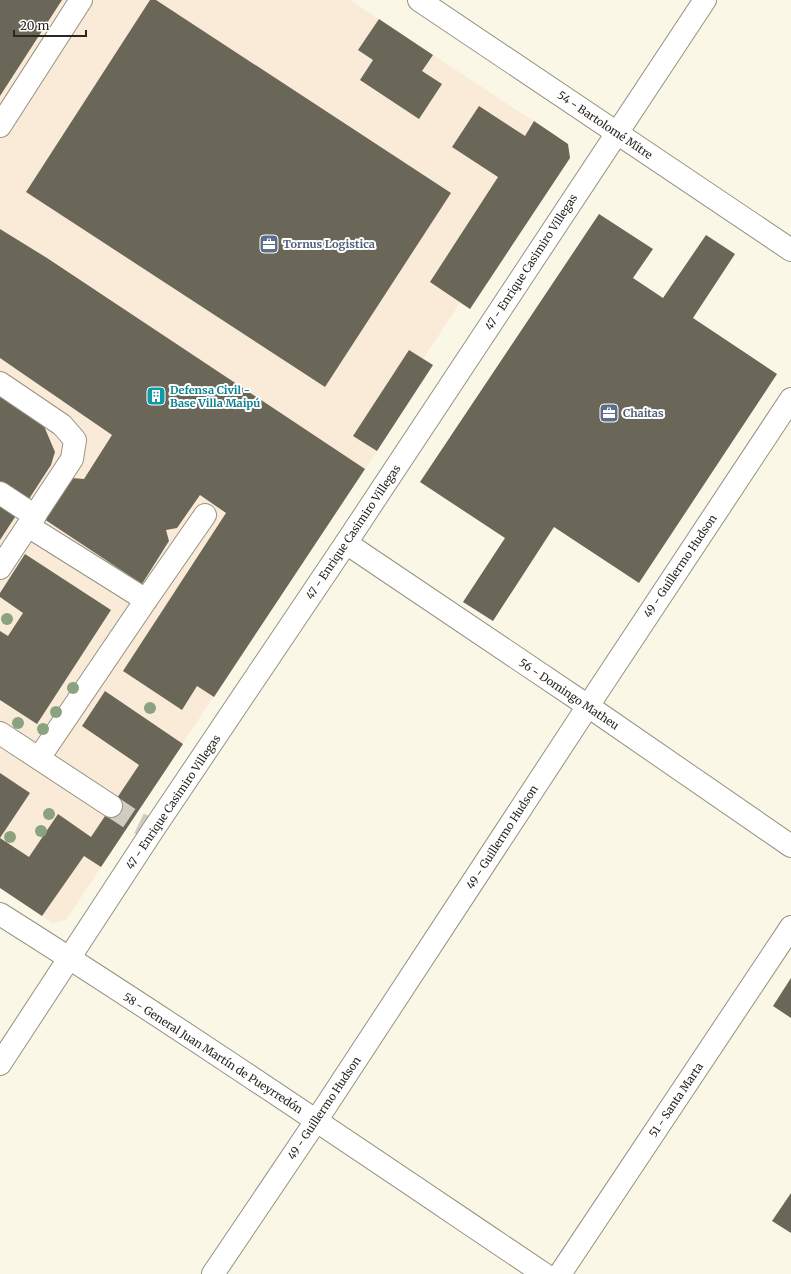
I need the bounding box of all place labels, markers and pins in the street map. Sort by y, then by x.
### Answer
office icon: Tornus Logistica [258,233,280,255]
place label: Tornus Logistica [283,237,375,251]
place label: Defensa Civil - Base Villa Maipú [170,383,260,410]
building icon: Defensa Civil - Base Villa Maipú [145,385,167,407]
office icon: Chaitas [598,402,620,424]
place label: Chaitas [623,406,664,420]

